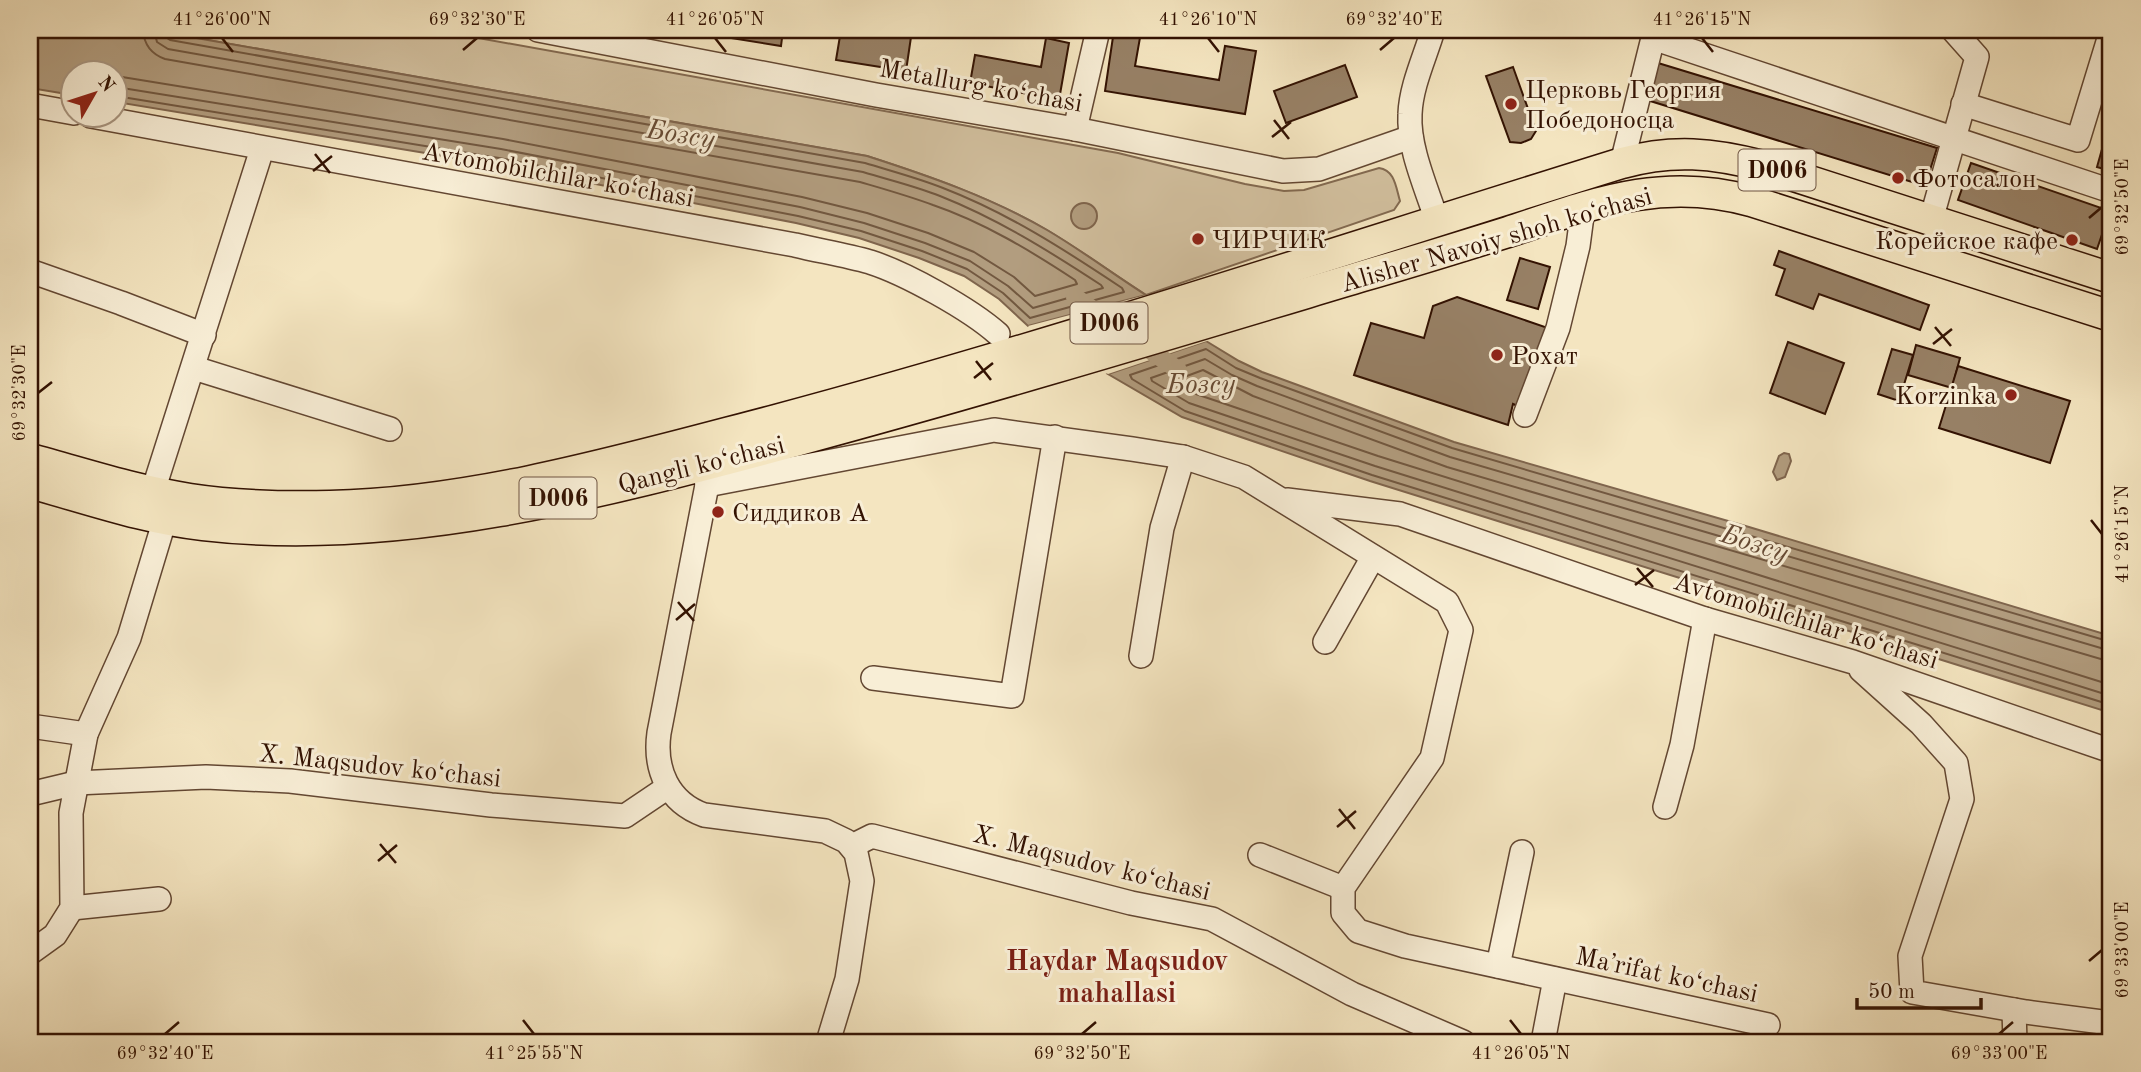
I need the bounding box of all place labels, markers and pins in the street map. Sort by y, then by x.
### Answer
place label: Церковь Георгия Победоносца [1525,78,1721,134]
marker: Церковь Георгия Победоносца [1503,96,1519,112]
place label: Фотосалон [1912,167,2036,193]
marker: Фотосалон [1890,170,1906,186]
place label: ЧИРЧИК [1212,228,1327,254]
place label: Корейское кафе [1875,229,2058,255]
marker: ЧИРЧИК [1190,231,1206,247]
marker: Корейское кафе [2064,232,2080,248]
place label: Рохат [1511,344,1578,370]
marker: Рохат [1489,347,1505,363]
place label: Korzinka [1895,384,1997,410]
marker: Korzinka [2003,387,2019,403]
place label: Сиддиков А [732,501,869,527]
marker: Сиддиков А [710,504,726,520]

